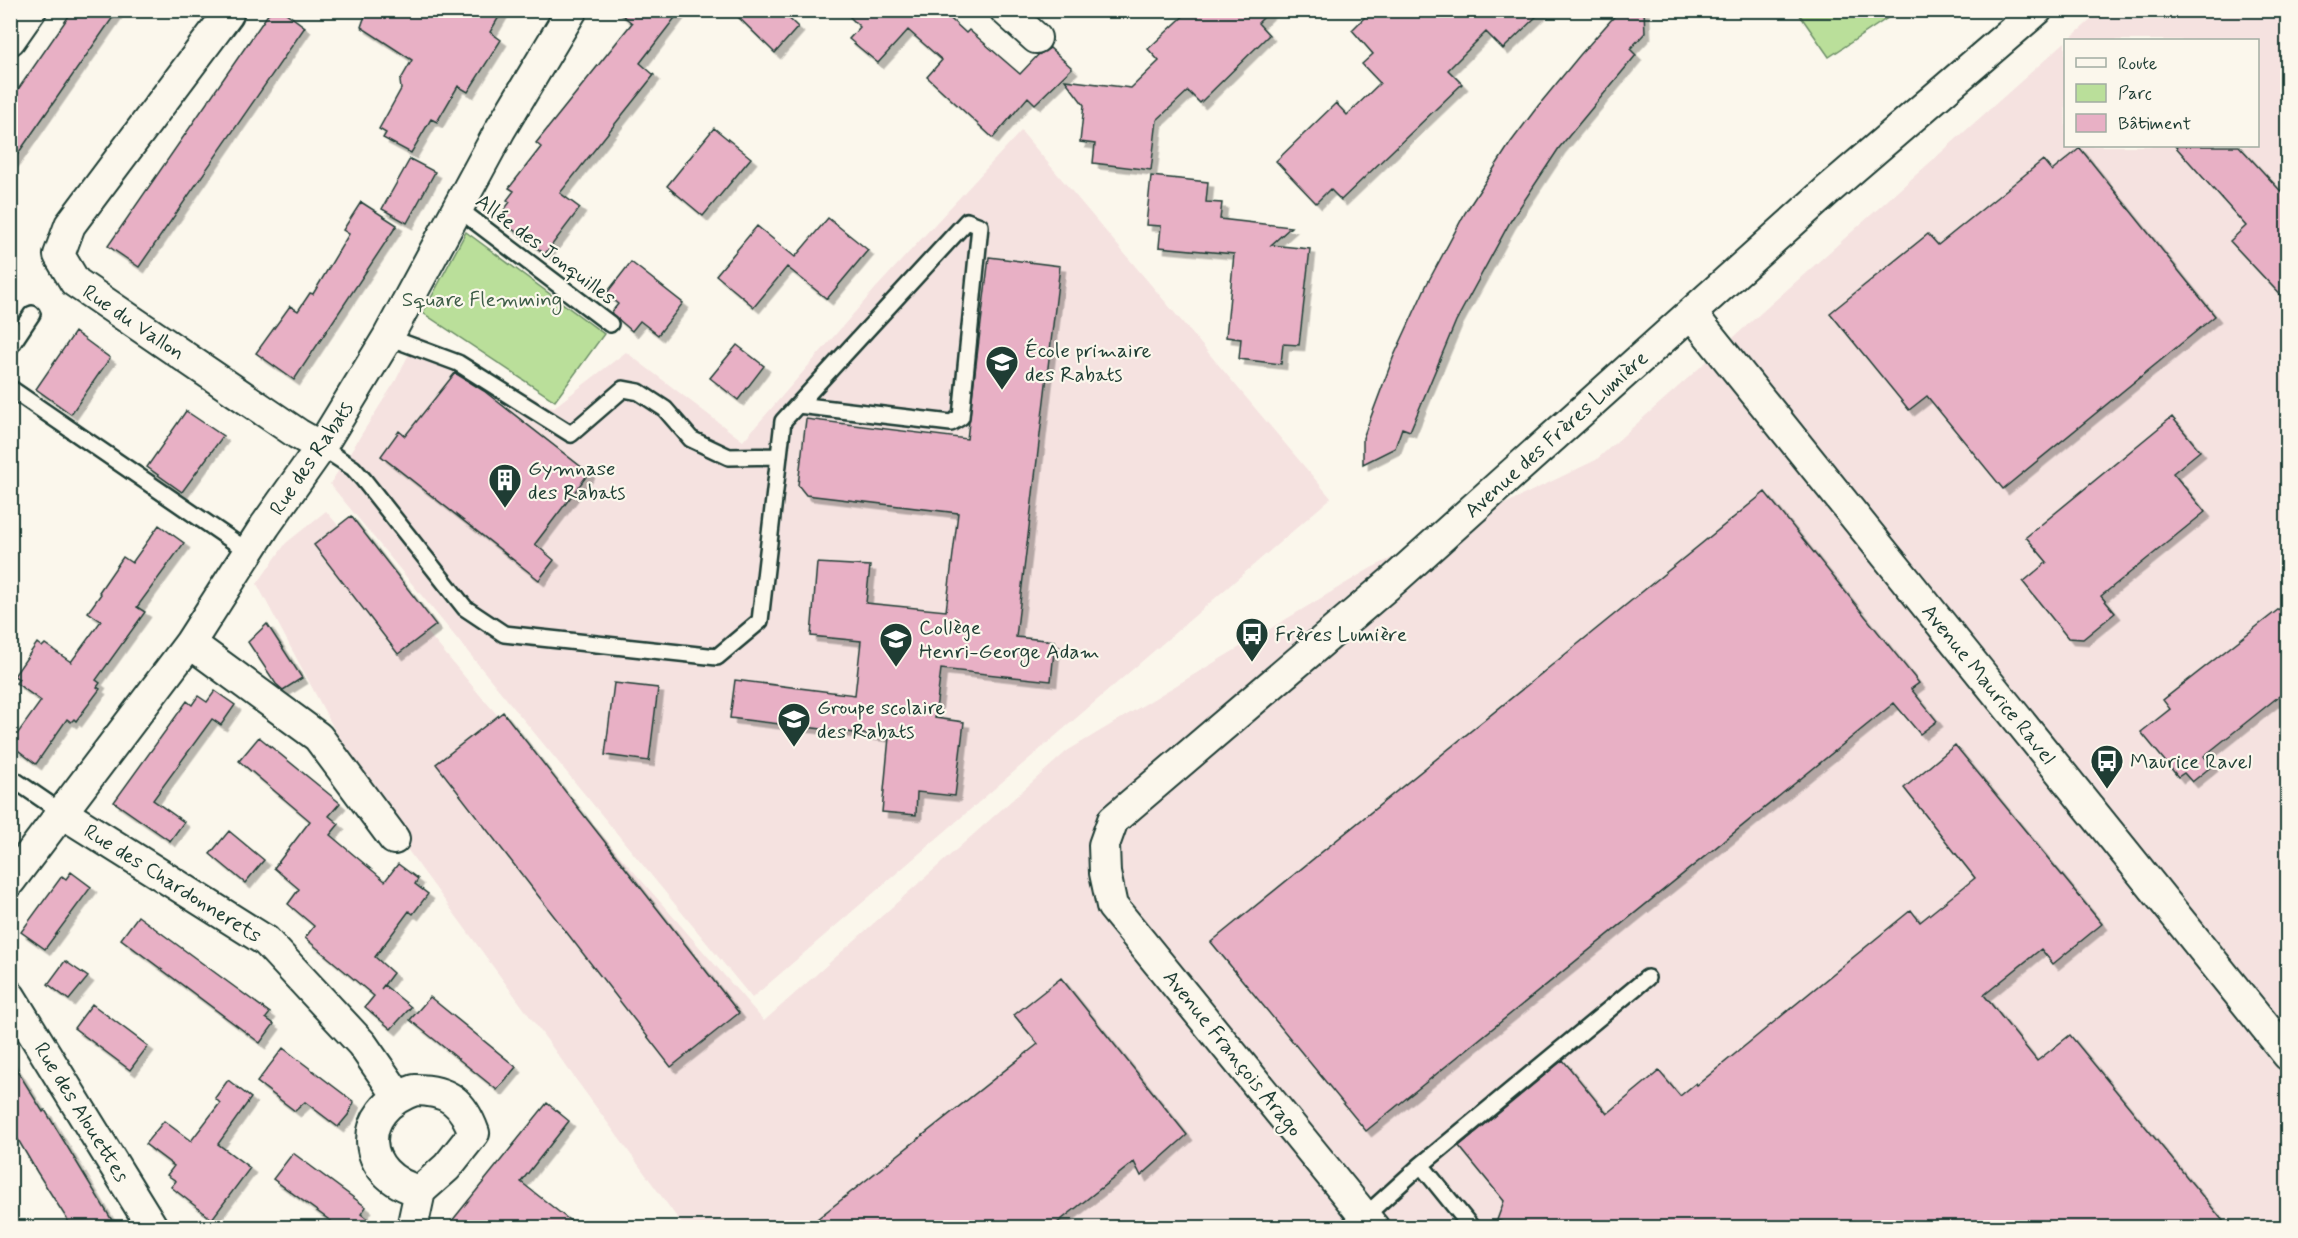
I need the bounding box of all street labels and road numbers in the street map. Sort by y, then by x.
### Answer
street label: Allée des Jonquilles [469,188,621,312]
street label: Rue du Vallon [77,278,190,367]
street label: Avenue des Frères Lumière [1459,345,1654,525]
street label: Rue des Rabats [263,396,360,521]
street label: Avenue Maurice Ravel [1915,599,2062,771]
street label: Rue des Chardonnerets [78,818,267,950]
street label: Avenue François Arago [1155,964,1308,1144]
street label: Rue des Alouettes [27,1037,135,1188]

